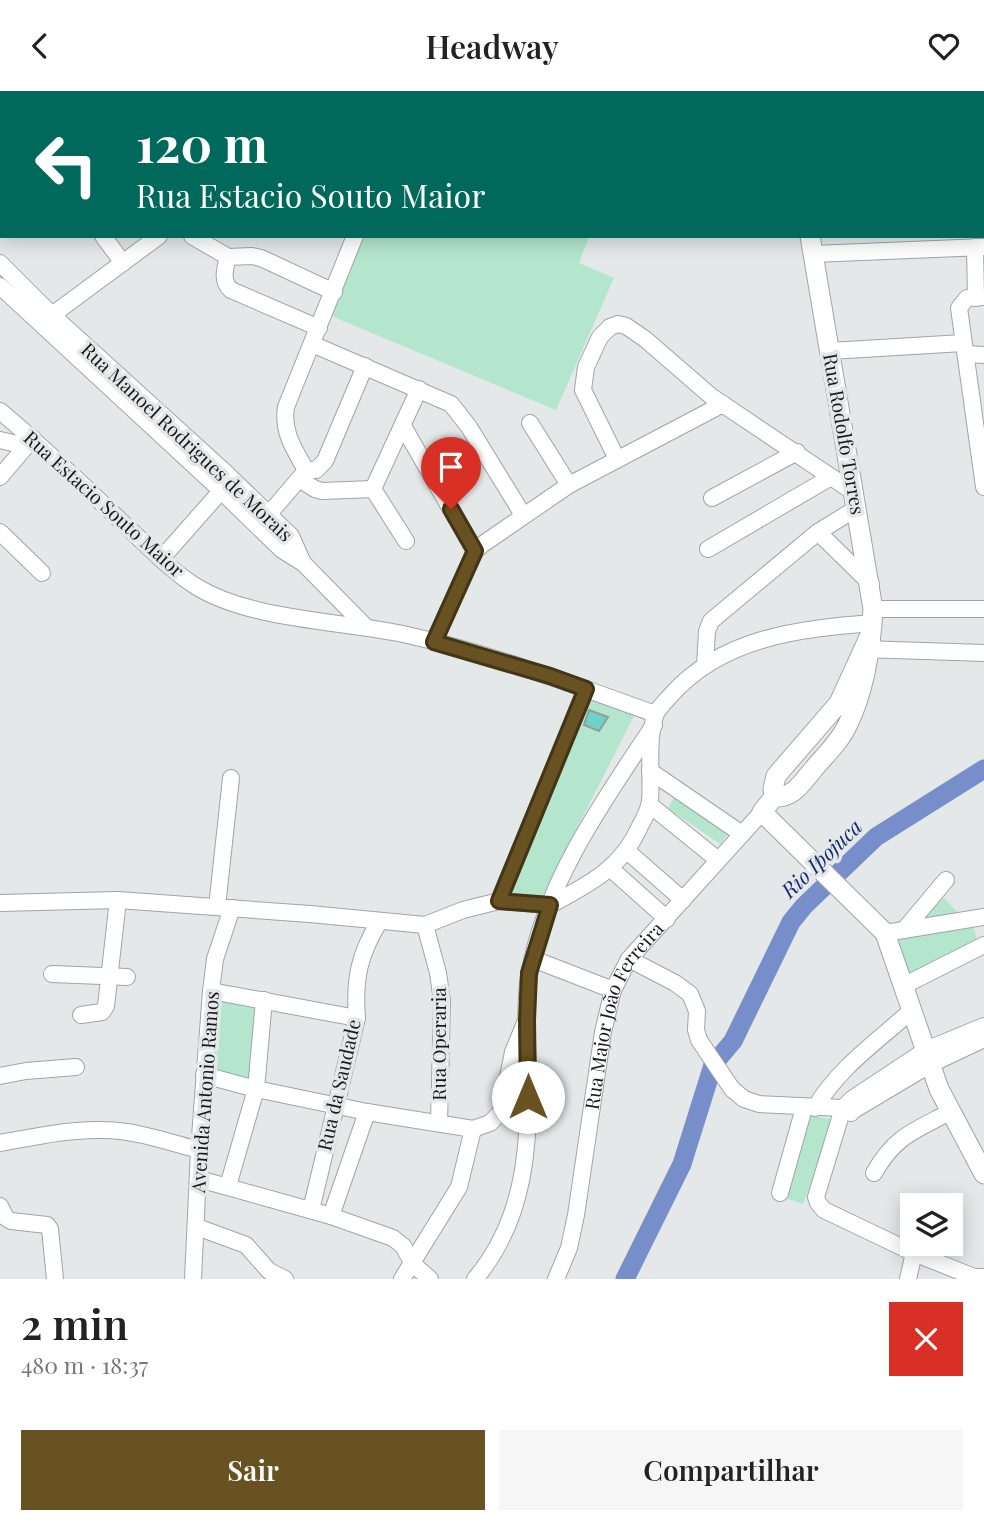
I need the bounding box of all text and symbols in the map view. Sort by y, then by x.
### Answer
text: Headway [425,24,559,67]
icon: back [21,27,59,65]
icon: heart [925,27,963,65]
text: 120 m [136,110,268,175]
icon: left [21,119,112,210]
text: Rua Estacio Souto Maior [136,173,485,216]
street label: Rua Manoel Rodrigues de Morais [76,336,299,546]
street label: Rua Rodolfo Torres [818,351,872,517]
street label: Rua Estacio Souto Maior [19,424,191,583]
pin [421,437,481,509]
icon: arrive [432,448,470,486]
water label: Rio Ipojuca [773,812,867,904]
street label: Rua Major João Ferreira [578,915,669,1111]
street label: Rua Operaria [425,987,451,1101]
street label: Avenida Antonio Ramos [184,990,224,1195]
street label: Rua da Saudade [310,1016,366,1153]
position arrow [491,1060,565,1134]
map controls [900,1193,963,1256]
button: layers [900,1193,963,1256]
text: 2 min [21,1295,128,1351]
button: close [889,1302,963,1376]
text: 480 m · 18:37 [21,1349,148,1380]
button: Sair [21,1430,485,1510]
button: Compartilhar [499,1430,963,1510]

